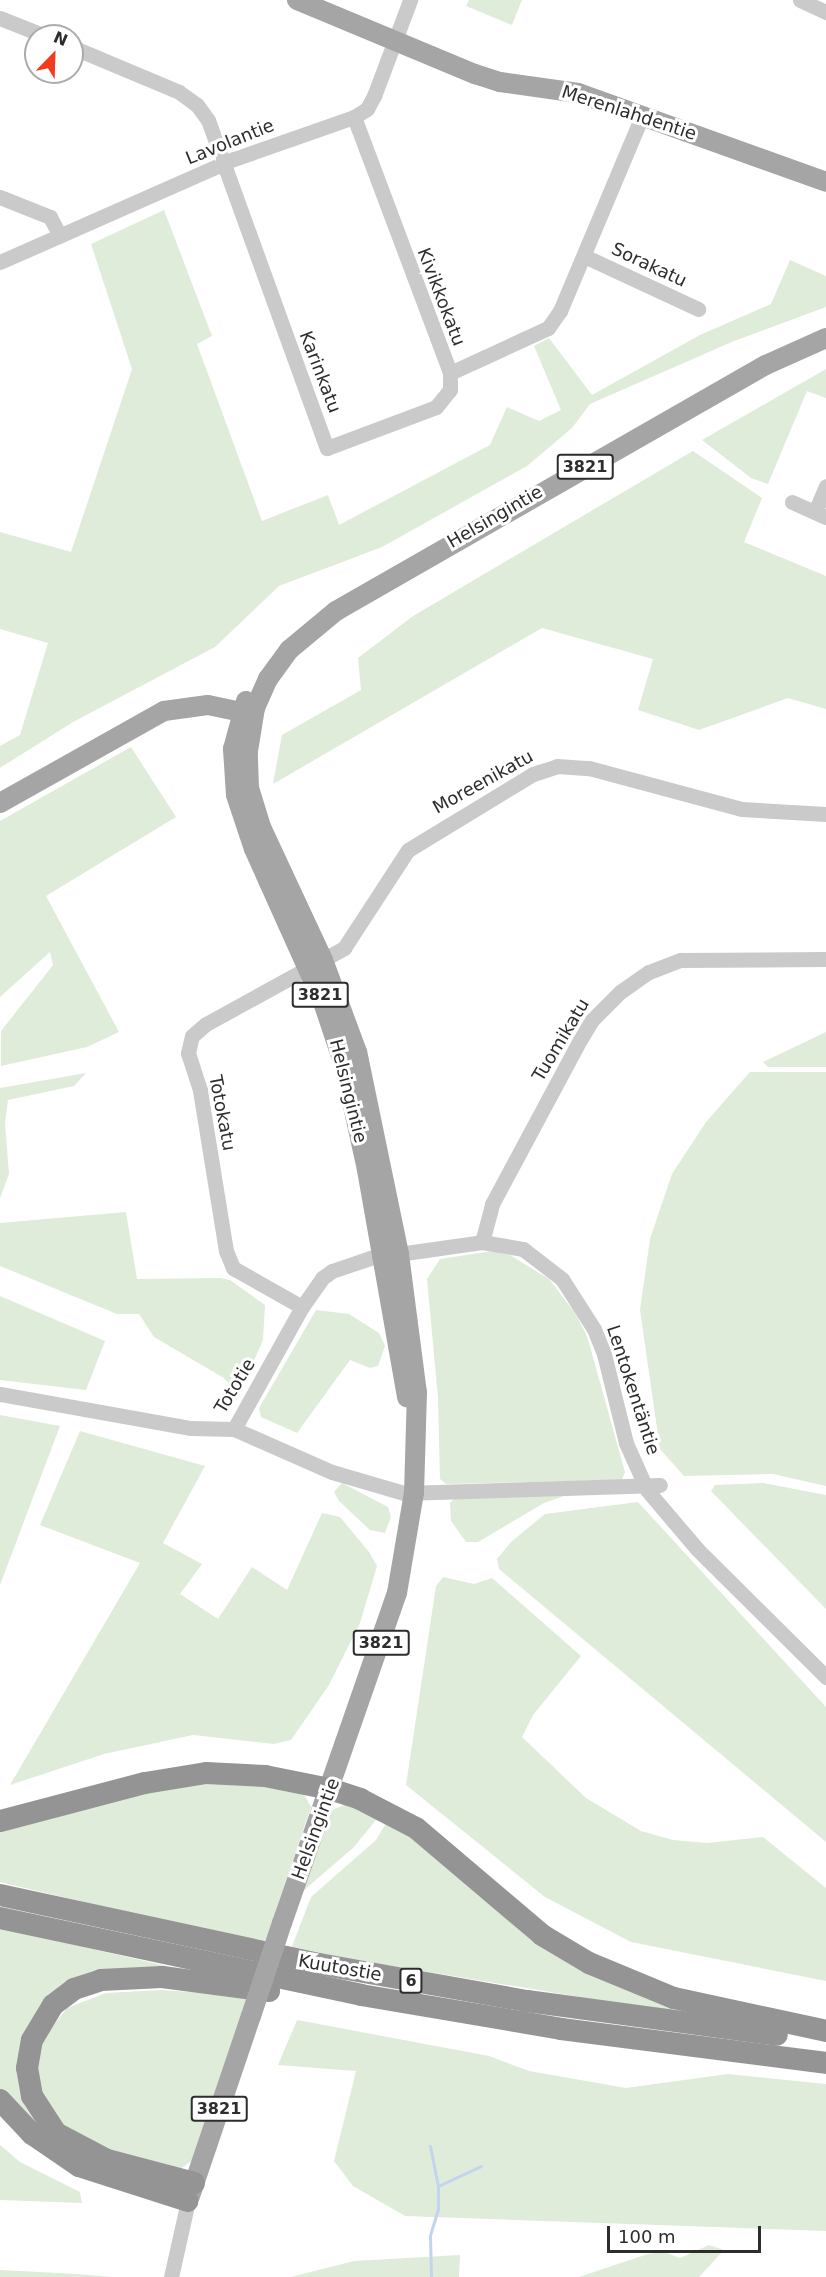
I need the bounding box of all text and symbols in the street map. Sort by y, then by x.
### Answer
north arrow [24,24,84,84]
text: N [51,27,70,50]
street label: Merenlahdentie [559,81,699,145]
street label: Lavolantie [183,115,277,169]
street label: Sorakatu [608,238,690,292]
street label: Kivikkokatu [412,245,470,349]
street label: Karinkatu [295,328,345,416]
road number: 3821 [556,454,614,480]
street label: Helsingintie [444,481,546,553]
street label: Moreenikatu [429,745,537,819]
road number: 3821 [292,982,348,1008]
street label: Tuomikatu [528,995,594,1085]
street label: Helsingintie [325,1037,371,1145]
street label: Totokatu [204,1073,240,1153]
street label: Lentokentäntie [602,1322,664,1458]
street label: Tototie [210,1355,260,1417]
road number: 3821 [352,1630,410,1656]
street label: Helsingintie [288,1775,344,1883]
street label: Kuutostie [297,1950,383,1986]
road number: 6 [399,1968,423,1994]
road number: 3821 [190,2096,248,2122]
scale bar [610,2214,764,2252]
text: 100 m [618,2226,676,2247]

